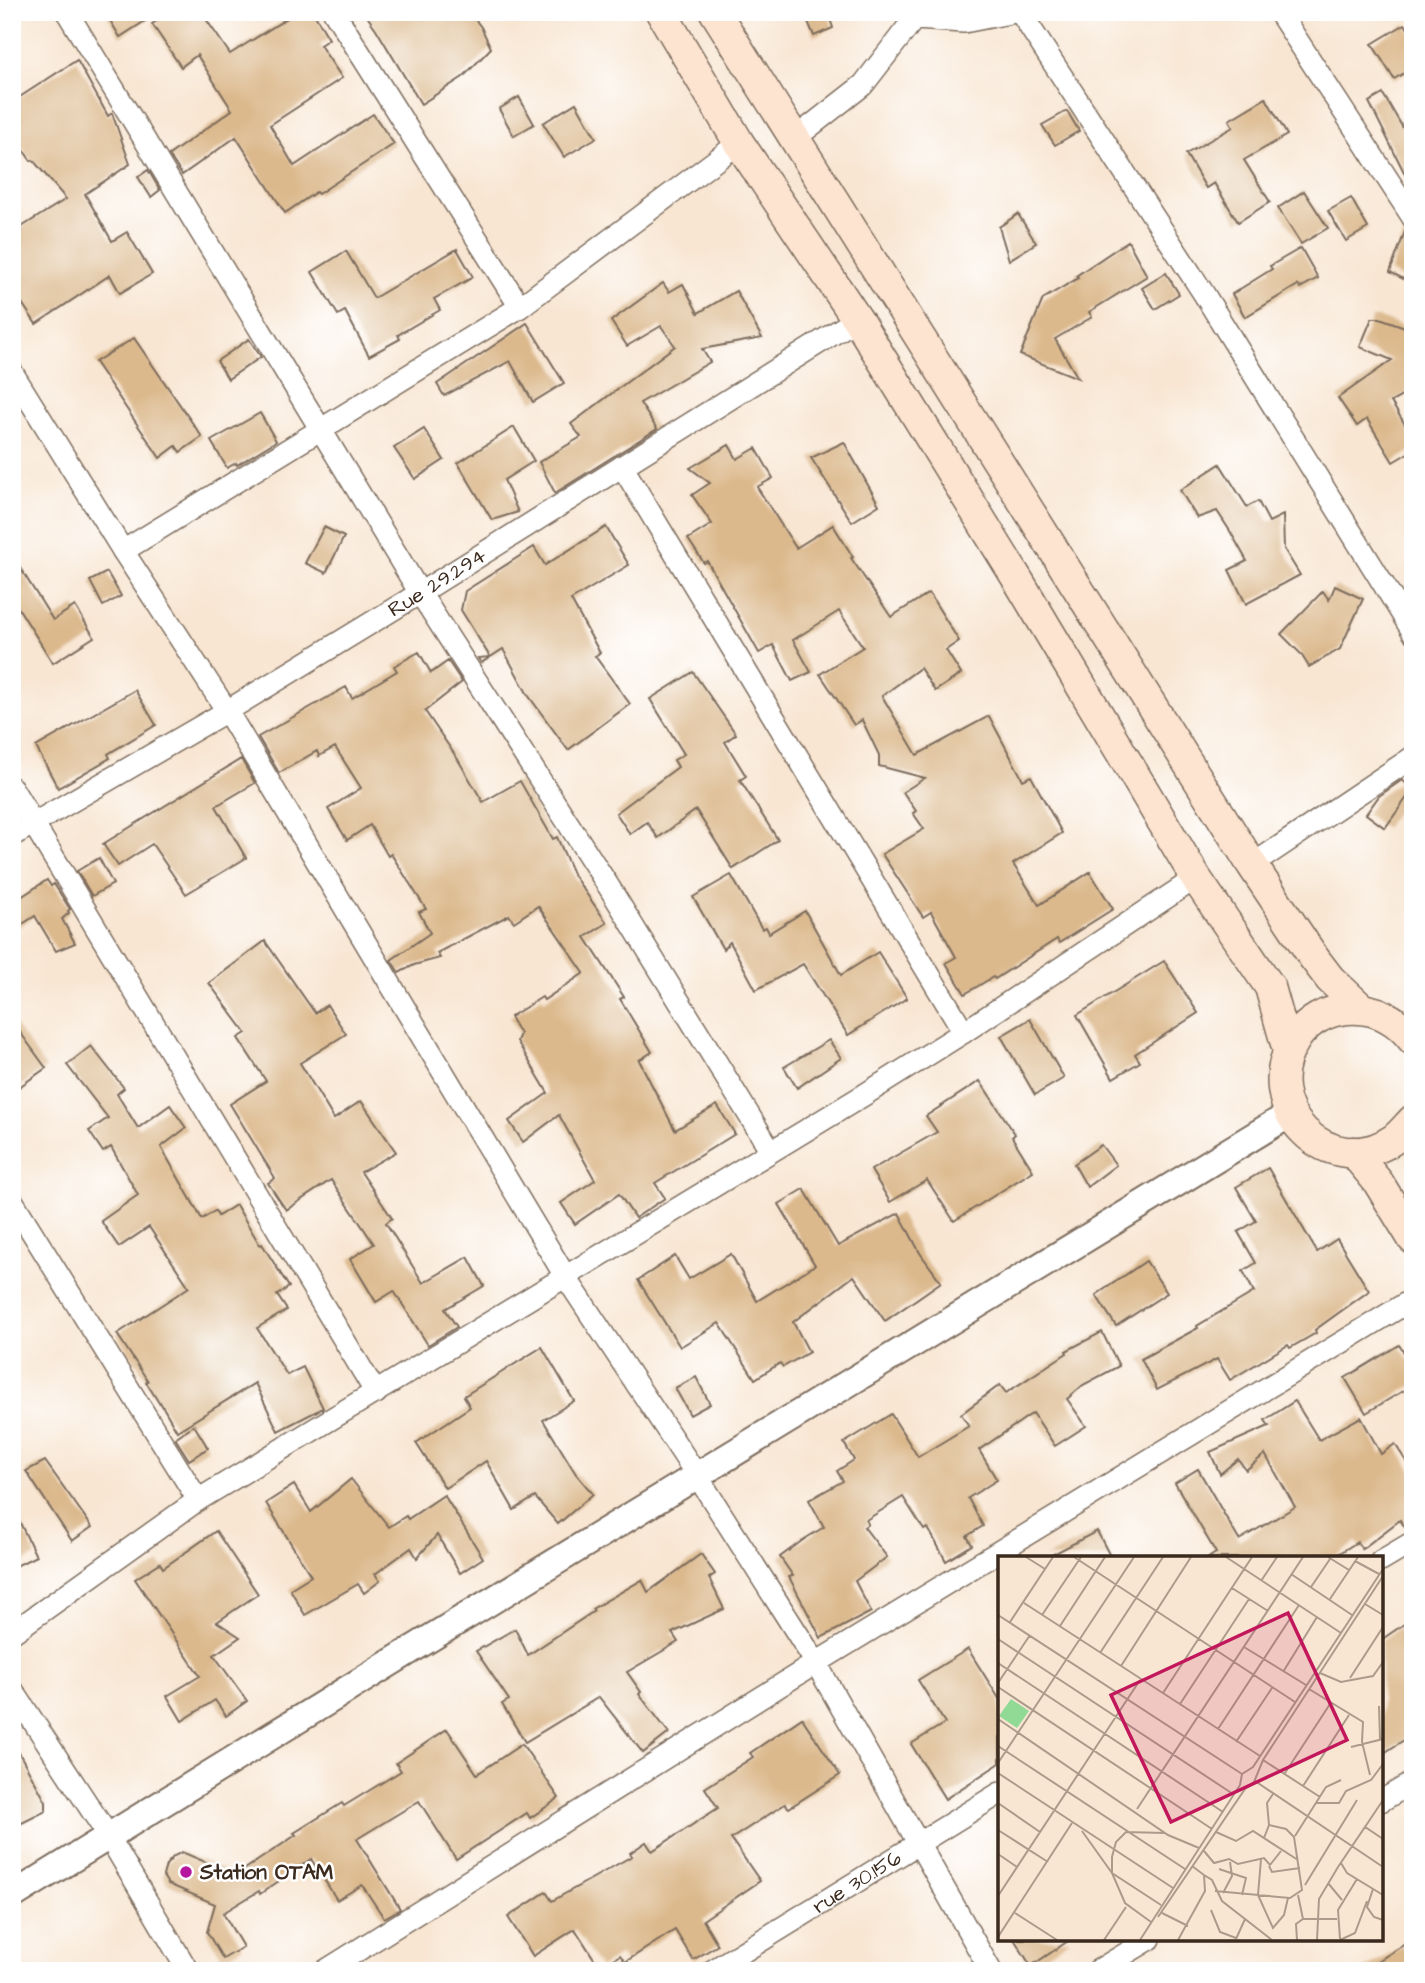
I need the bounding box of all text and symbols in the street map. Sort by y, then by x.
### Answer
street label: Rue 29.294 [382,541,492,624]
inset map [998,1556,1383,1941]
street label: rue 30.156 [807,1843,907,1920]
place label: Station OTAM [199,1858,334,1887]
marker: Station OTAM [178,1864,194,1880]

